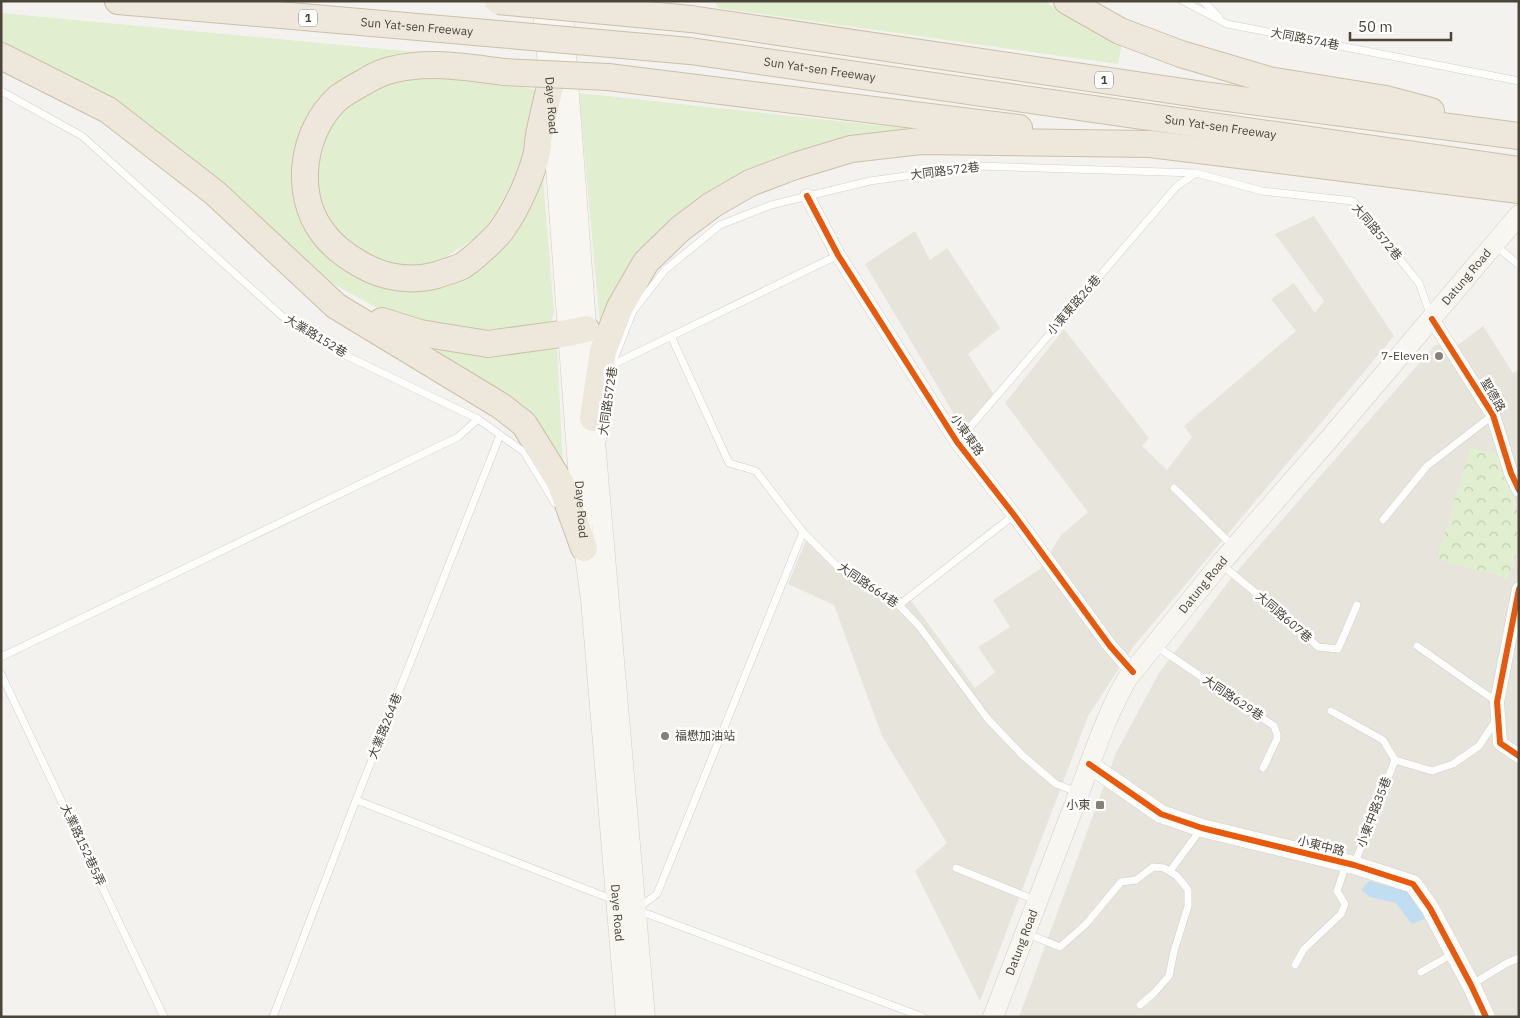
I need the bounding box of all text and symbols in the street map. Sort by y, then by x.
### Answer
road number: 1 [299,10,317,27]
scale bar [1350,10,1451,42]
street label: Sun Yat-sen Freeway [360,14,474,39]
text: 50 m [1358,17,1393,36]
street label: 大同路574巷 [1269,25,1341,53]
street label: Sun Yat-sen Freeway [763,54,877,85]
road number: 1 [1095,72,1113,88]
street label: Daye Road [542,76,562,135]
street label: Sun Yat-sen Freeway [1164,111,1278,142]
street label: 大同路572巷 [909,159,980,182]
street label: 大同路572巷 [1349,200,1406,263]
street label: Datung Road [1438,245,1494,308]
street label: 小東東路26巷 [1044,272,1104,338]
street label: 大業路152巷 [283,311,350,360]
place label: 7-Eleven [1381,348,1429,363]
marker: 7-Eleven [1433,350,1445,362]
street label: 大同路572巷 [595,365,620,436]
street label: 聖德路 [1478,375,1509,414]
street label: 小東東路 [947,411,987,459]
street label: Daye Road [572,480,591,539]
street label: Datung Road [1175,553,1230,616]
street label: 大同路664巷 [835,559,901,610]
street label: 大同路607巷 [1253,588,1316,645]
street label: 大同路629巷 [1200,672,1266,723]
street label: 大業路264巷 [365,691,405,761]
place label: 福懋加油站 [675,728,735,743]
marker: 福懋加油站 [659,730,671,742]
street label: 小東中路35巷 [1353,774,1394,849]
place label: 小東 [1066,797,1090,812]
marker: 小東 [1094,799,1106,811]
street label: 大業路152巷5弄 [58,801,109,888]
street label: 小東中路 [1296,832,1346,859]
street label: Daye Road [608,884,628,942]
street label: Datung Road [1002,907,1041,977]

